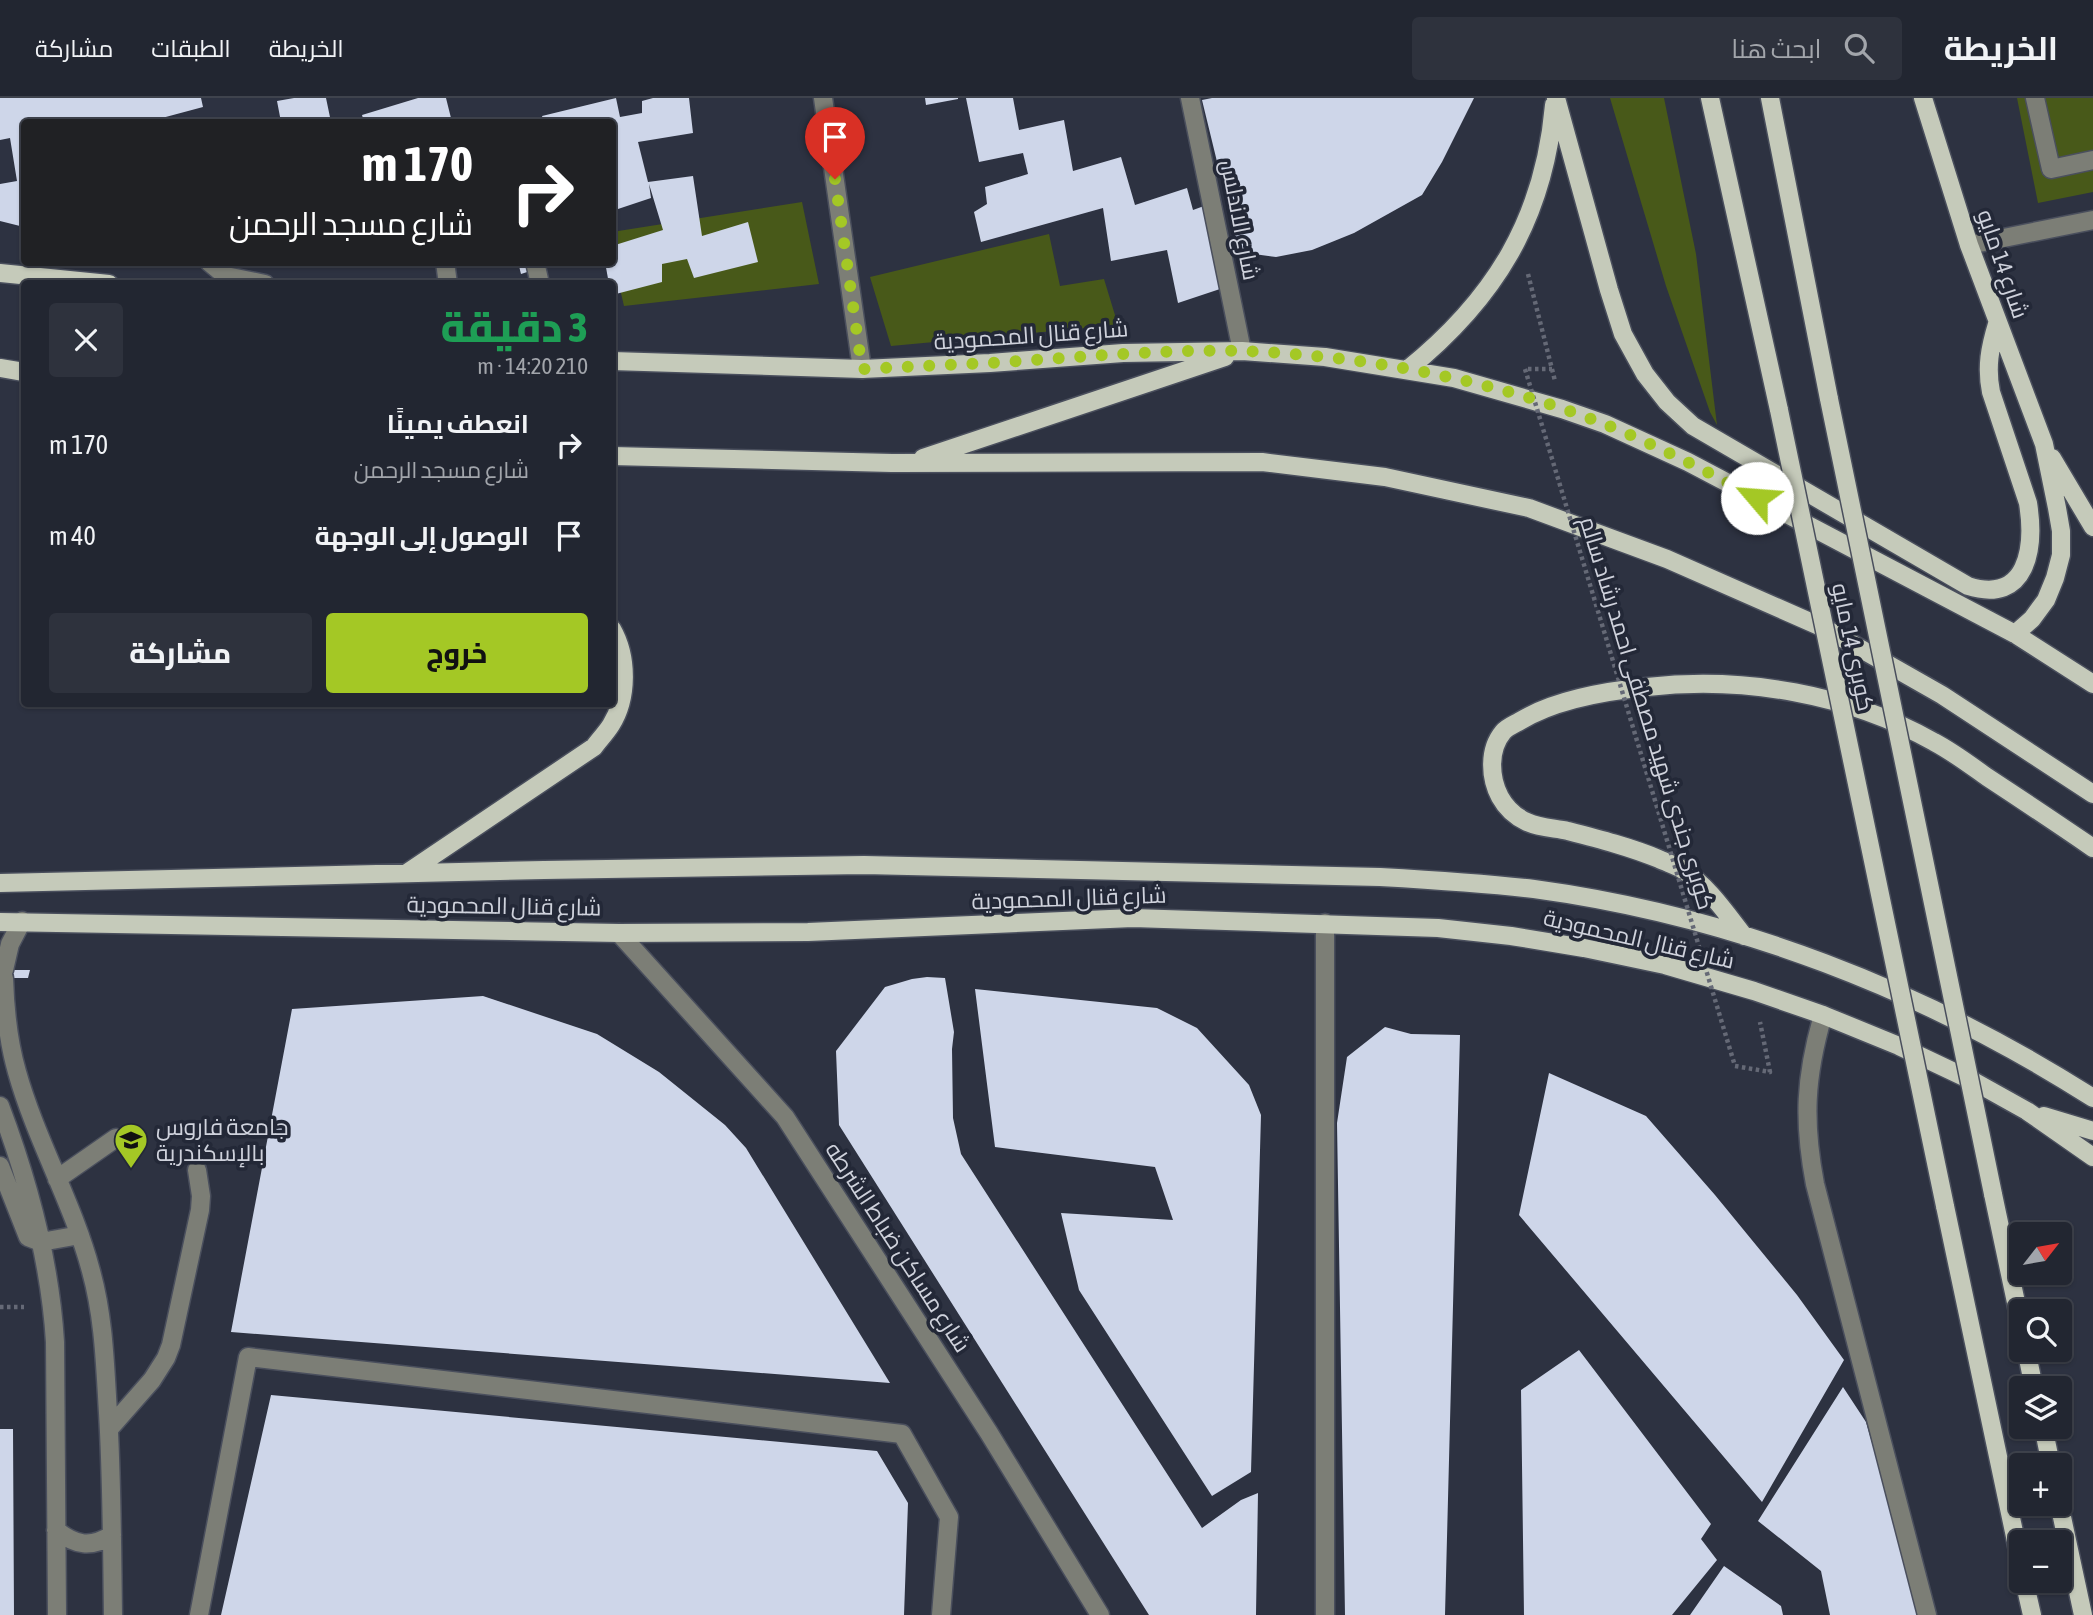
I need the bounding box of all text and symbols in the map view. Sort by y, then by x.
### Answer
search box [1412,17,1902,80]
icon: search [1840,29,1878,67]
text: الخريطة [1944,29,2058,67]
text: ابحث هنا [1731,34,1822,64]
text: مشاركة [35,35,113,62]
text: الطبقات [151,35,231,62]
text: الخريطة [269,35,344,62]
pin [805,107,865,179]
icon: arrive [816,118,854,156]
text: 170 m [362,135,473,191]
icon: right [497,147,588,238]
street label: شارع الاندلس [1213,158,1264,283]
text: شارع مسجد الرحمن [229,205,473,242]
street label: شارع 14 مايو [1969,206,2034,323]
button: close [49,303,123,377]
text: 3 دقيقة [441,303,588,351]
street label: شارع قنال المحمودية [933,315,1129,358]
text: 210 m · 14:20 [477,353,588,379]
text: انعطف يمينًا [387,409,529,439]
icon: right [550,426,588,464]
text: 170 m [49,430,108,460]
text: شارع مسجد الرحمن [354,457,529,483]
position arrow [1720,461,1794,535]
street label: كوبرى جندى شهيد مصطفى احمد رشاد سالم [1572,513,1719,914]
icon: arrive [550,517,588,555]
text: 40 m [49,521,96,551]
text: الوصول إلى الوجهة [315,521,529,551]
street label: كوبرى 14 مايو [1826,581,1879,714]
button: مشاركة [49,613,312,693]
button: خروج [326,613,588,693]
street label: شارع قنال المحمودية [971,882,1167,917]
street label: شارع قنال المحمودية [406,891,602,924]
street label: شارع قنال المحمودية [1540,904,1737,977]
place label: جامعة فاروس بالإسكندرية [156,1114,289,1168]
school or university icon: جامعة فاروس بالإسكندرية [112,1121,150,1170]
street label: شارع مساكن ضباط الشرطه [818,1137,976,1358]
north arrow [2009,1222,2072,1284]
map controls [2009,1222,2072,1593]
button: search [2009,1299,2072,1362]
button: layers [2009,1376,2072,1439]
button: + [2009,1453,2072,1516]
button: − [2009,1530,2072,1593]

